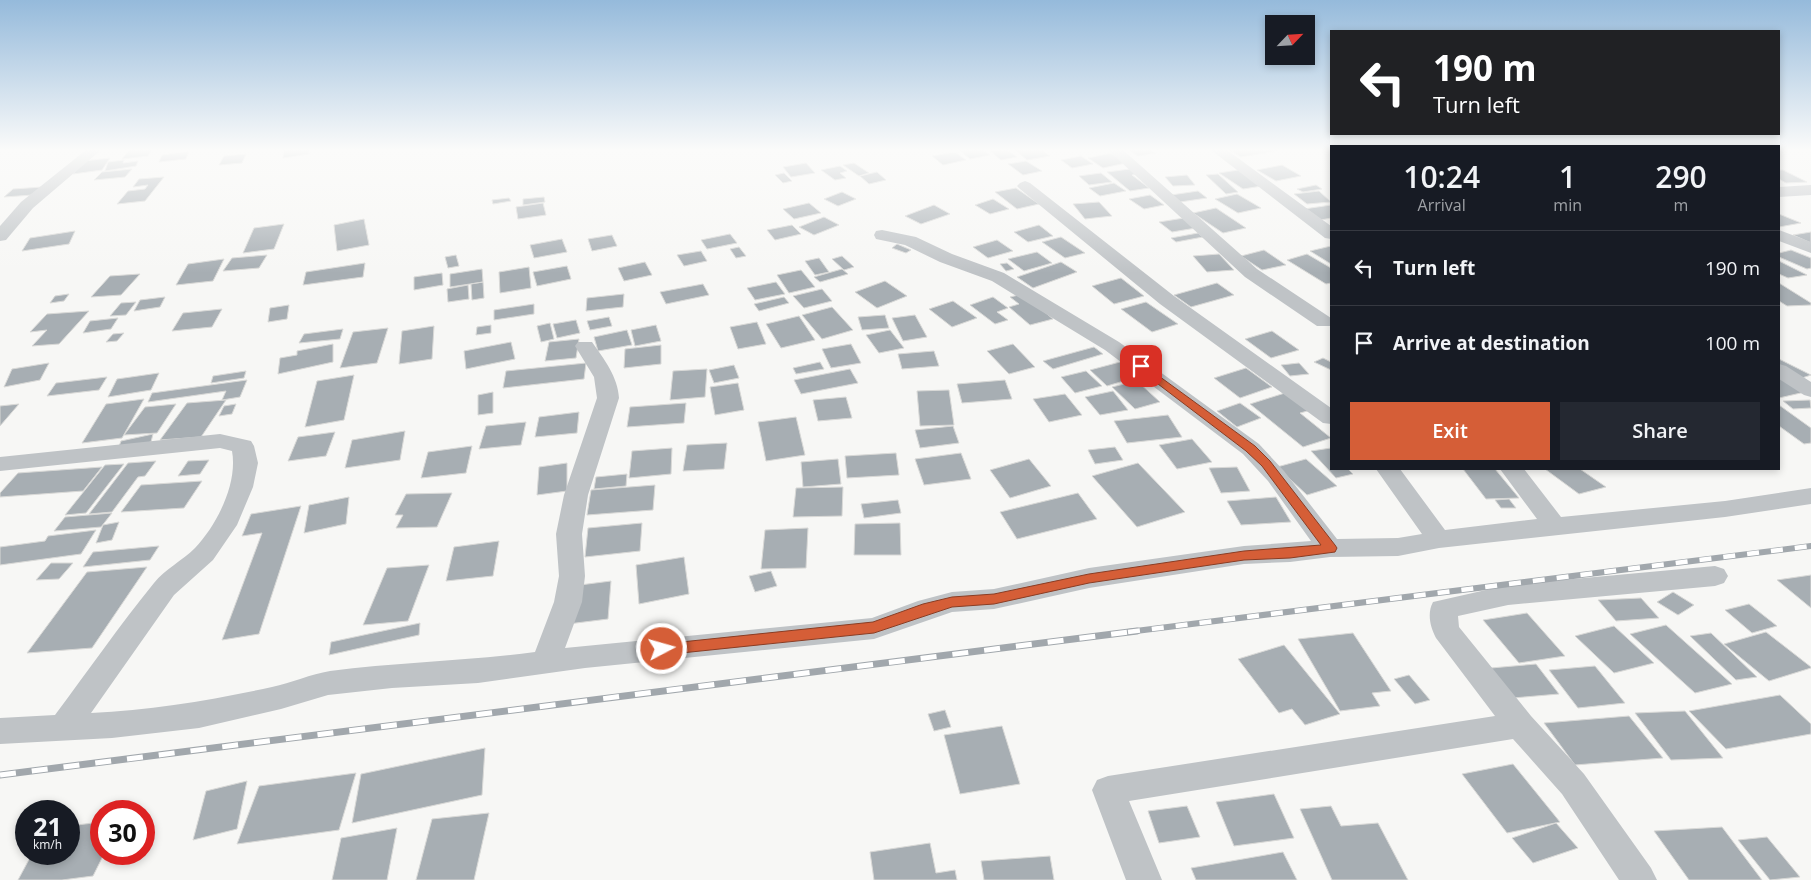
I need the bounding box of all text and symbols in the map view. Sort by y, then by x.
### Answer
north arrow [1265,15,1315,65]
map controls [1265,15,1315,65]
text: 190 m [1433,44,1537,91]
icon: left [1350,50,1415,115]
text: Turn left [1433,89,1520,119]
text: 10:24 [1403,156,1480,197]
text: 1 [1559,156,1576,197]
text: 290 [1655,156,1707,197]
text: Arrival [1418,194,1466,216]
text: min [1553,194,1582,216]
text: m [1674,194,1688,216]
icon: left [1350,254,1378,282]
text: Turn left [1393,255,1475,281]
text: 190 m [1705,255,1760,281]
icon: arrive [1350,329,1378,357]
text: Arrive at destination [1393,330,1590,356]
text: 100 m [1705,330,1760,356]
pin [1120,345,1162,387]
icon: arrive [1127,352,1155,380]
button: Exit [1350,402,1550,460]
button: Share [1560,402,1760,460]
position arrow [635,622,687,674]
speed limit sign: 30 [90,800,155,865]
text: 21 [33,809,62,843]
text: km/h [33,836,62,853]

